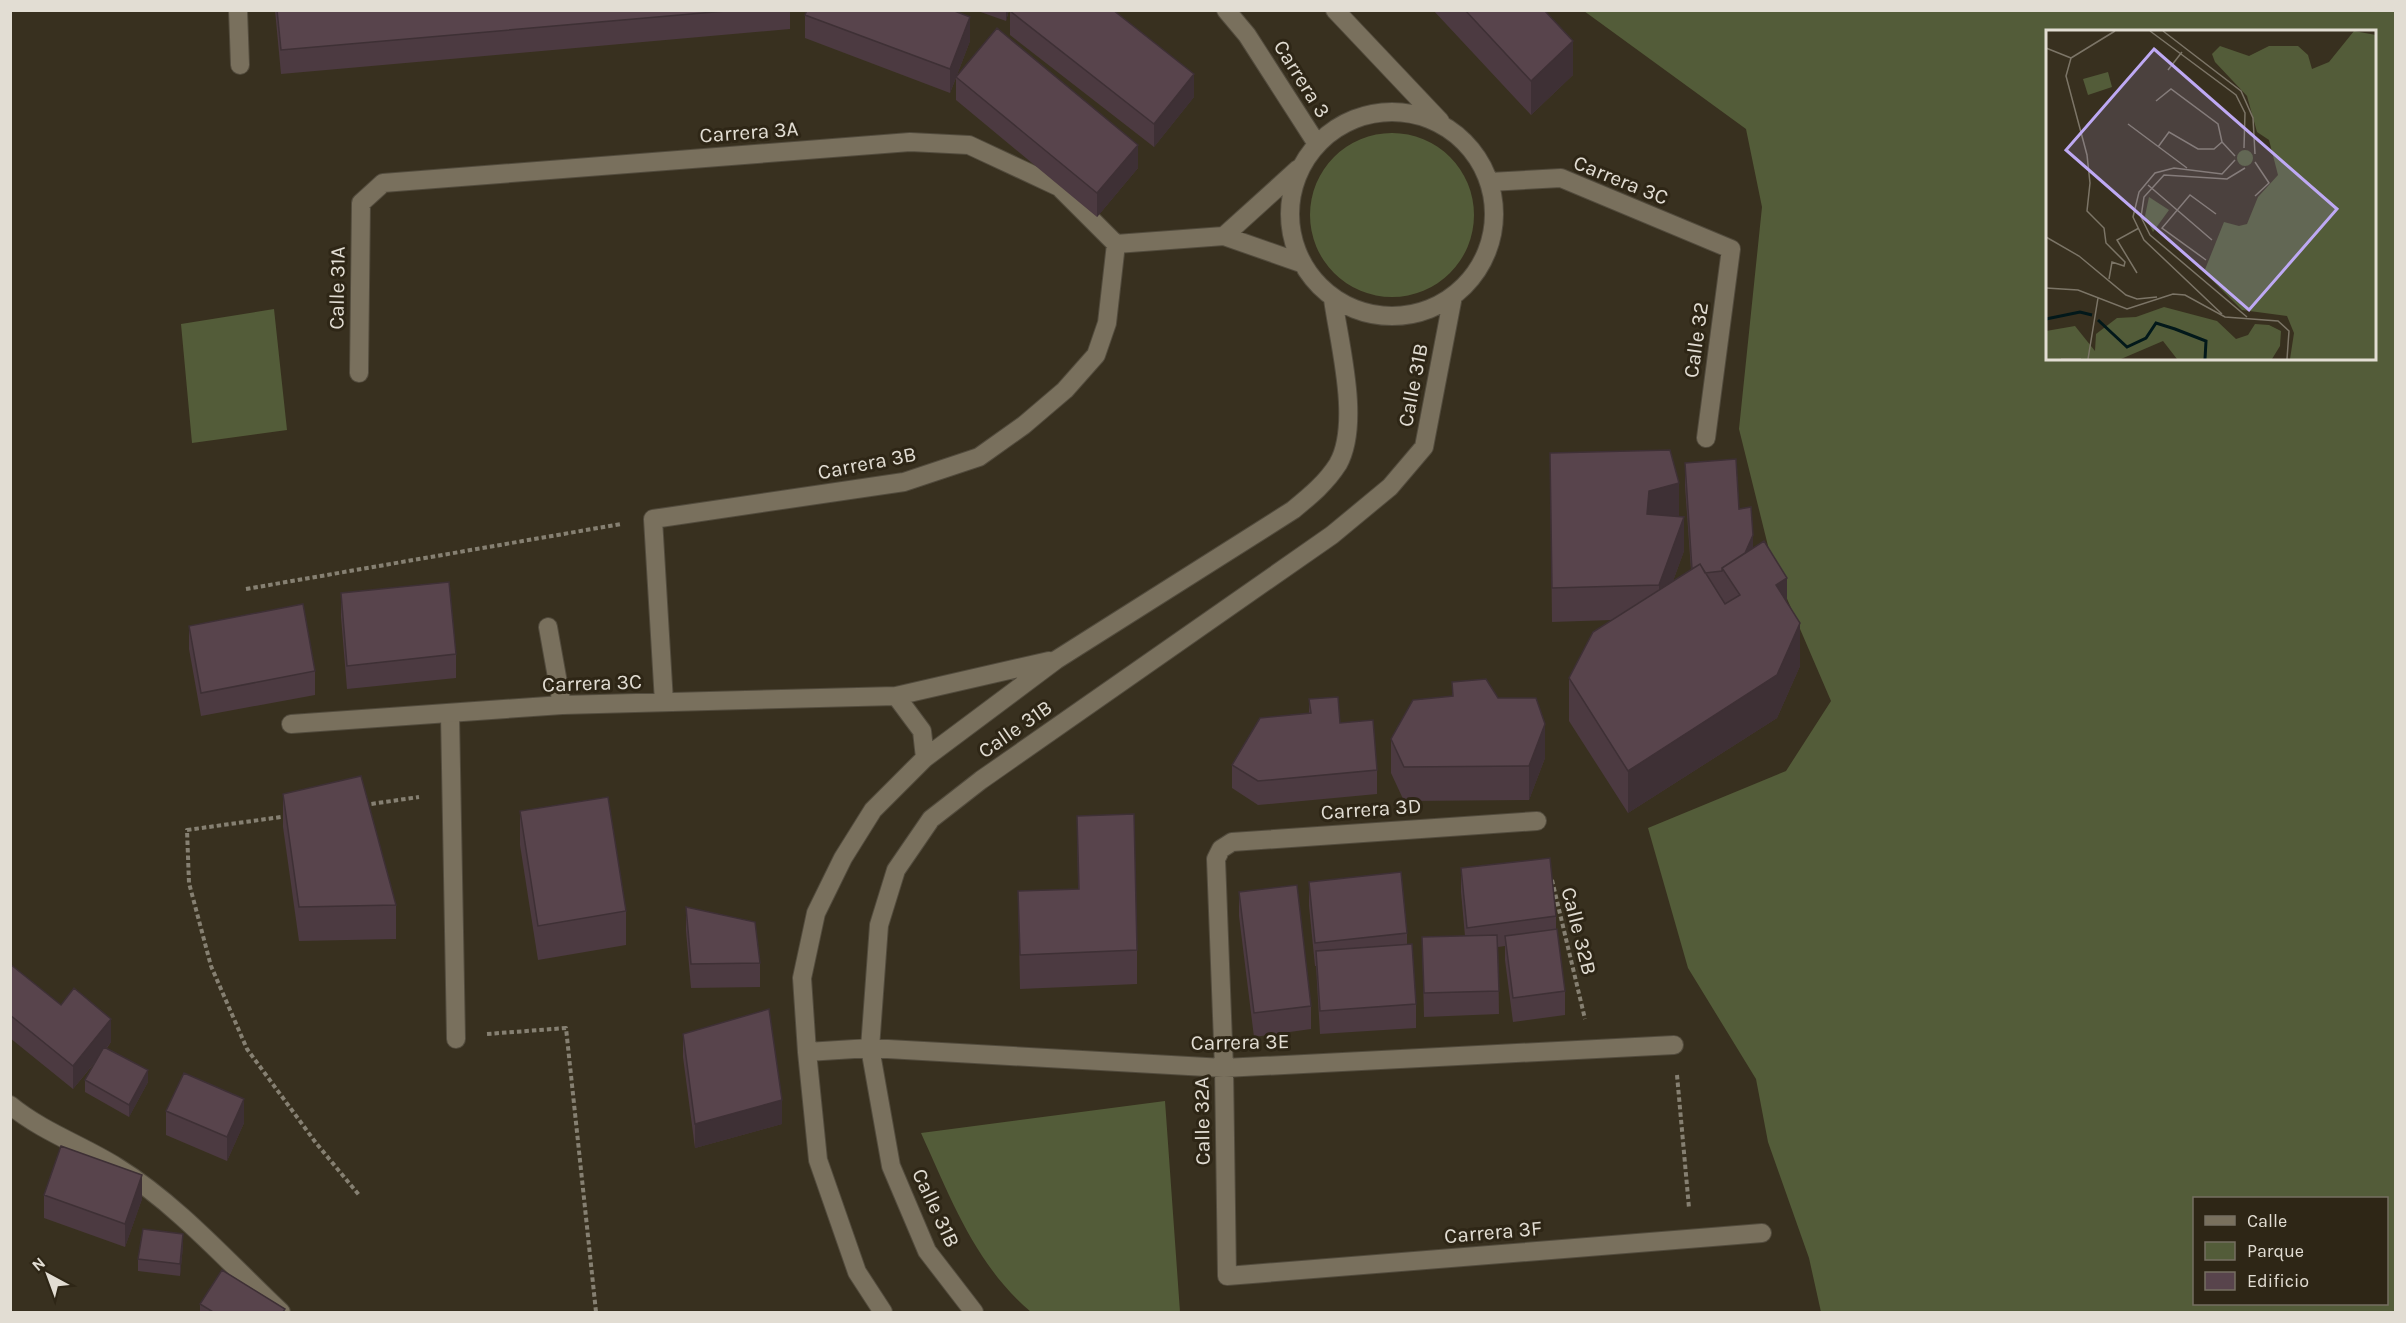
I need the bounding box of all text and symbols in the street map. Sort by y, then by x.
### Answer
inset map [2046,30,2376,360]
street label: Carrera 3 [1269,36,1335,122]
street label: Carrera 3A [699,117,799,147]
street label: Carrera 3C [1570,150,1672,210]
street label: Calle 31A [324,246,350,330]
street label: Calle 32 [1679,300,1713,380]
street label: Calle 31B [1393,341,1433,429]
street label: Carrera 3B [816,442,918,484]
street label: Carrera 3C [542,669,642,697]
street label: Calle 31B [974,695,1056,763]
street label: Carrera 3D [1320,794,1422,824]
street label: Calle 32B [1557,885,1601,977]
street label: Carrera 3E [1190,1029,1290,1055]
street label: Calle 32A [1189,1076,1215,1166]
street label: Calle 31B [907,1165,965,1251]
legend [2193,1197,2388,1305]
text: Calle [2247,1210,2287,1232]
street label: Carrera 3F [1443,1216,1543,1248]
text: Parque [2247,1240,2304,1262]
north arrow [18,1245,78,1305]
text: N [28,1253,49,1275]
text: Edificio [2247,1270,2309,1292]

